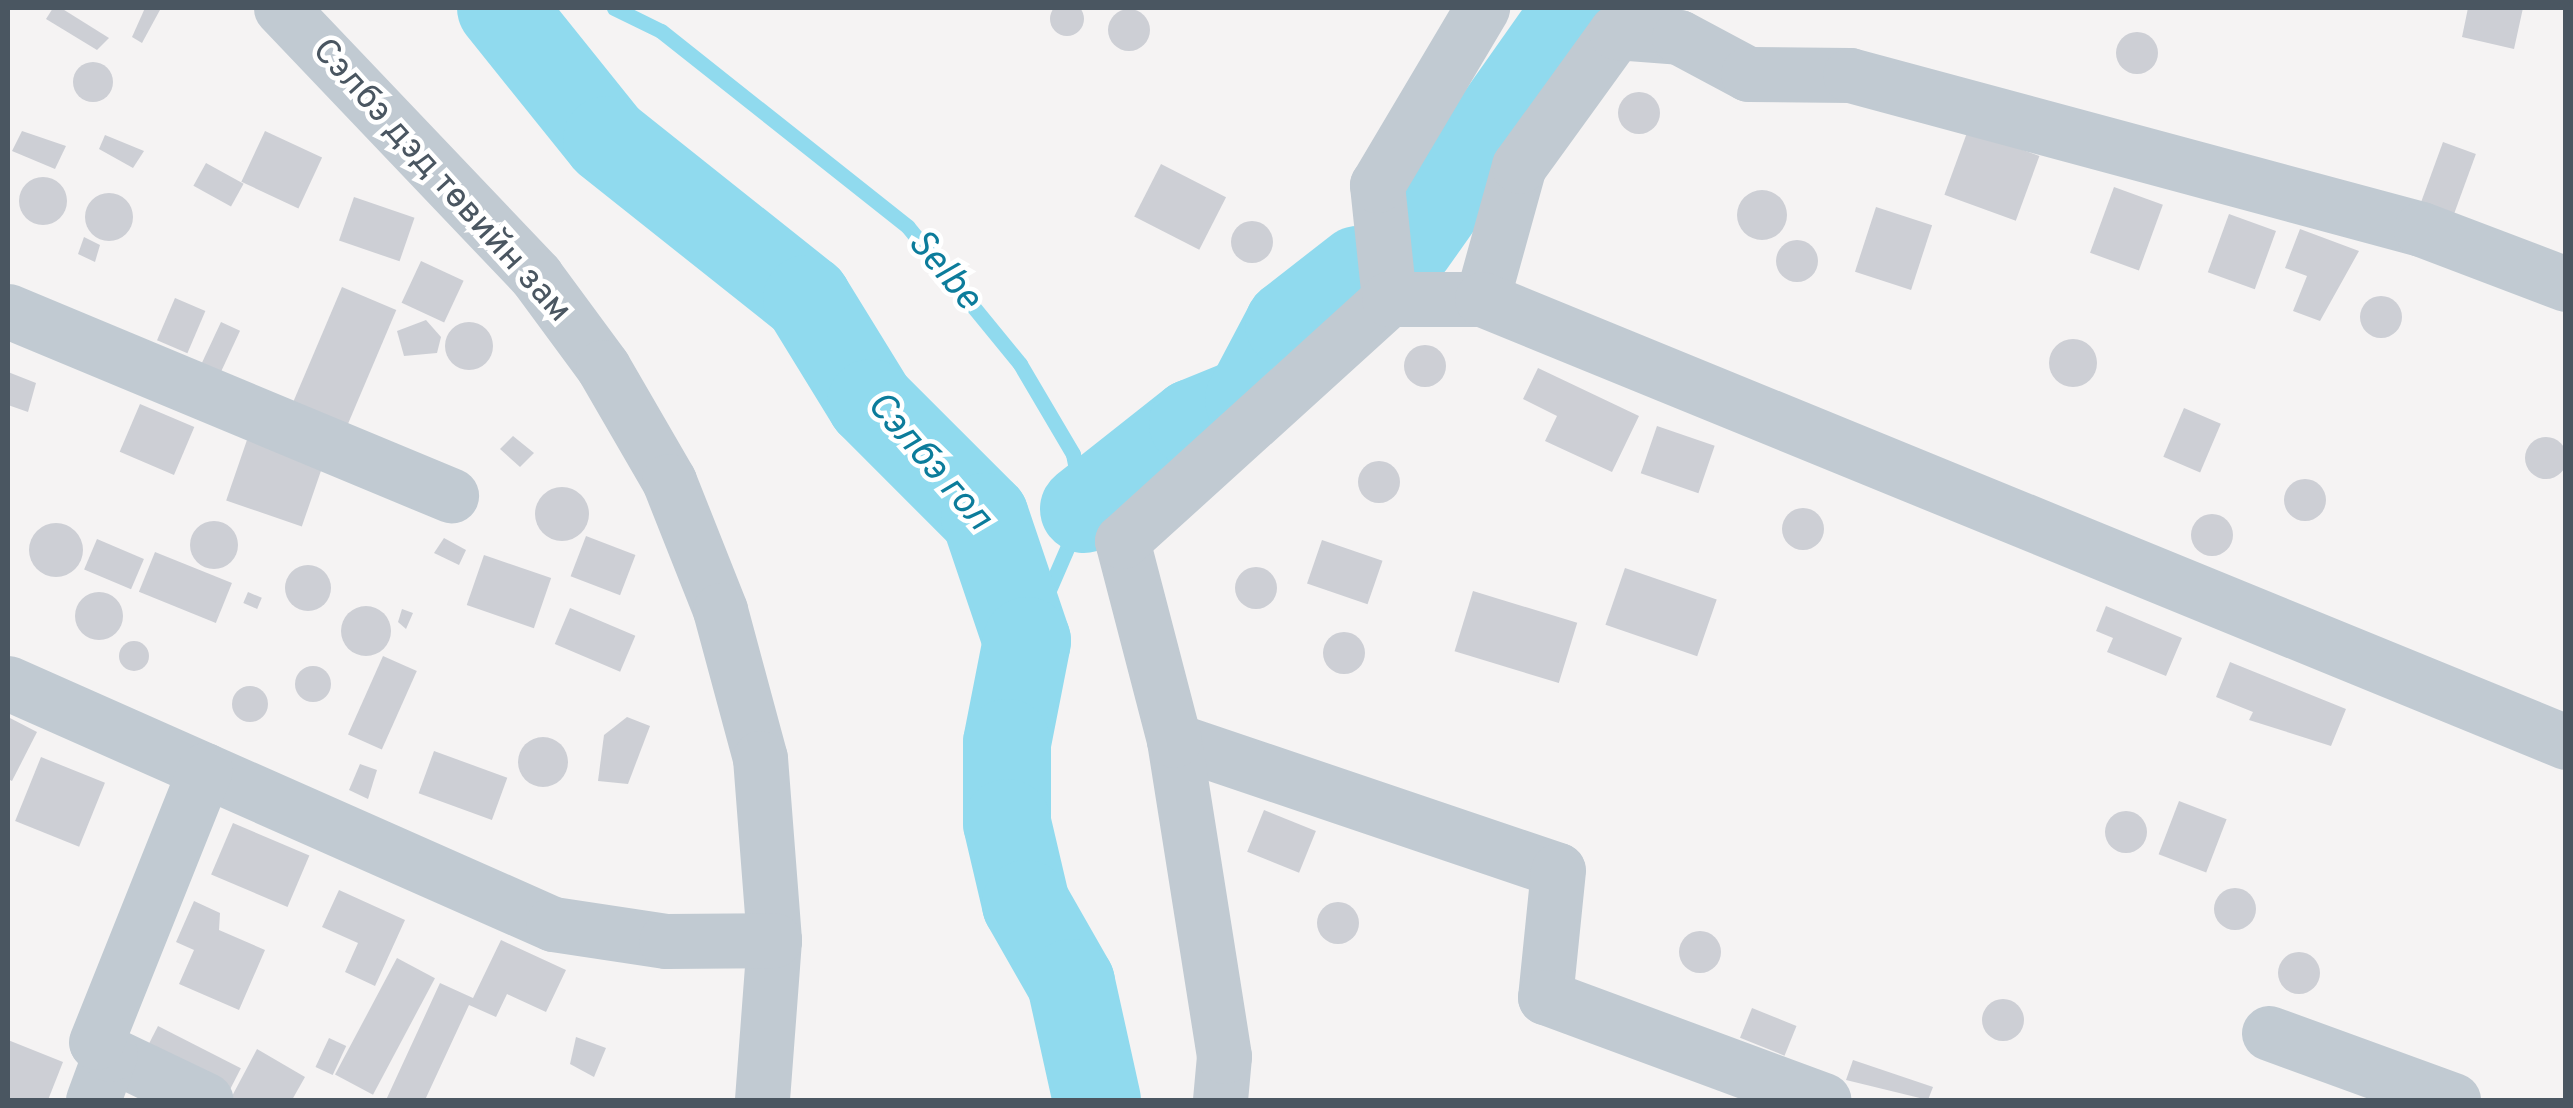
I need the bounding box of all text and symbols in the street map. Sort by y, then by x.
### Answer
street label: Сэлбэ дэд төвийн зам [302,30,580,332]
water label: Selbe [896,222,990,320]
water label: Сэлбэ гол [855,383,1001,541]

